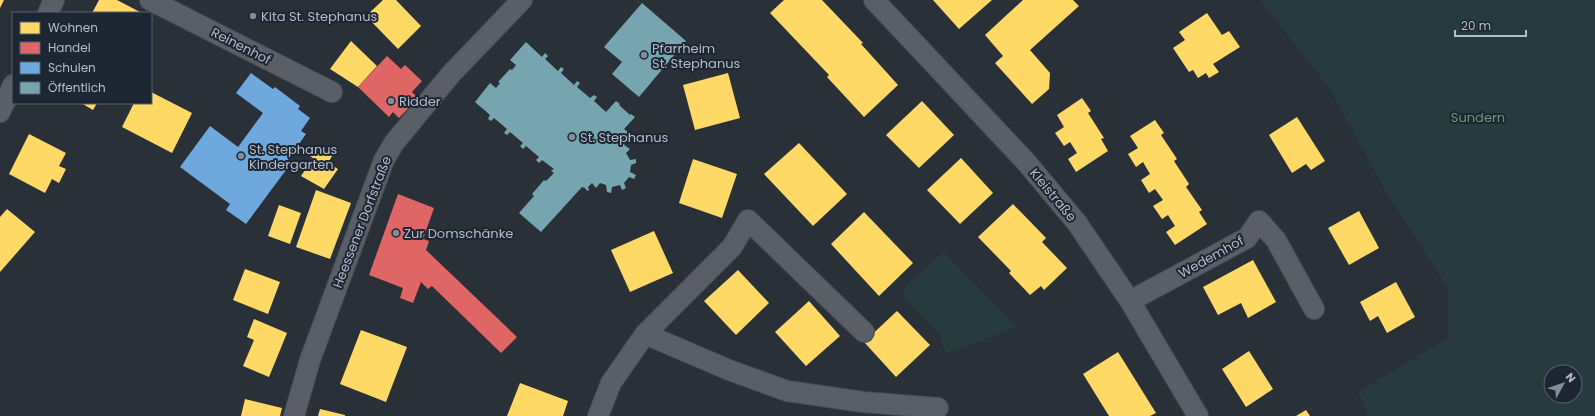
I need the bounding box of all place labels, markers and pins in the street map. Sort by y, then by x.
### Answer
place label: Kita St. Stephanus [261,7,377,26]
marker: Kita St. Stephanus [248,11,258,21]
place label: Pfarrheim St. Stephanus [652,39,741,73]
marker: Pfarrheim St. Stephanus [639,50,649,60]
place label: Ridder [399,92,441,111]
marker: Ridder [386,96,396,106]
place label: St. Stephanus [580,128,669,147]
marker: St. Stephanus [567,132,577,142]
place label: St. Stephanus Kindergarten [249,140,338,174]
marker: St. Stephanus Kindergarten [236,151,246,161]
place label: Zur Domschänke [404,224,513,243]
marker: Zur Domschänke [391,228,401,238]

